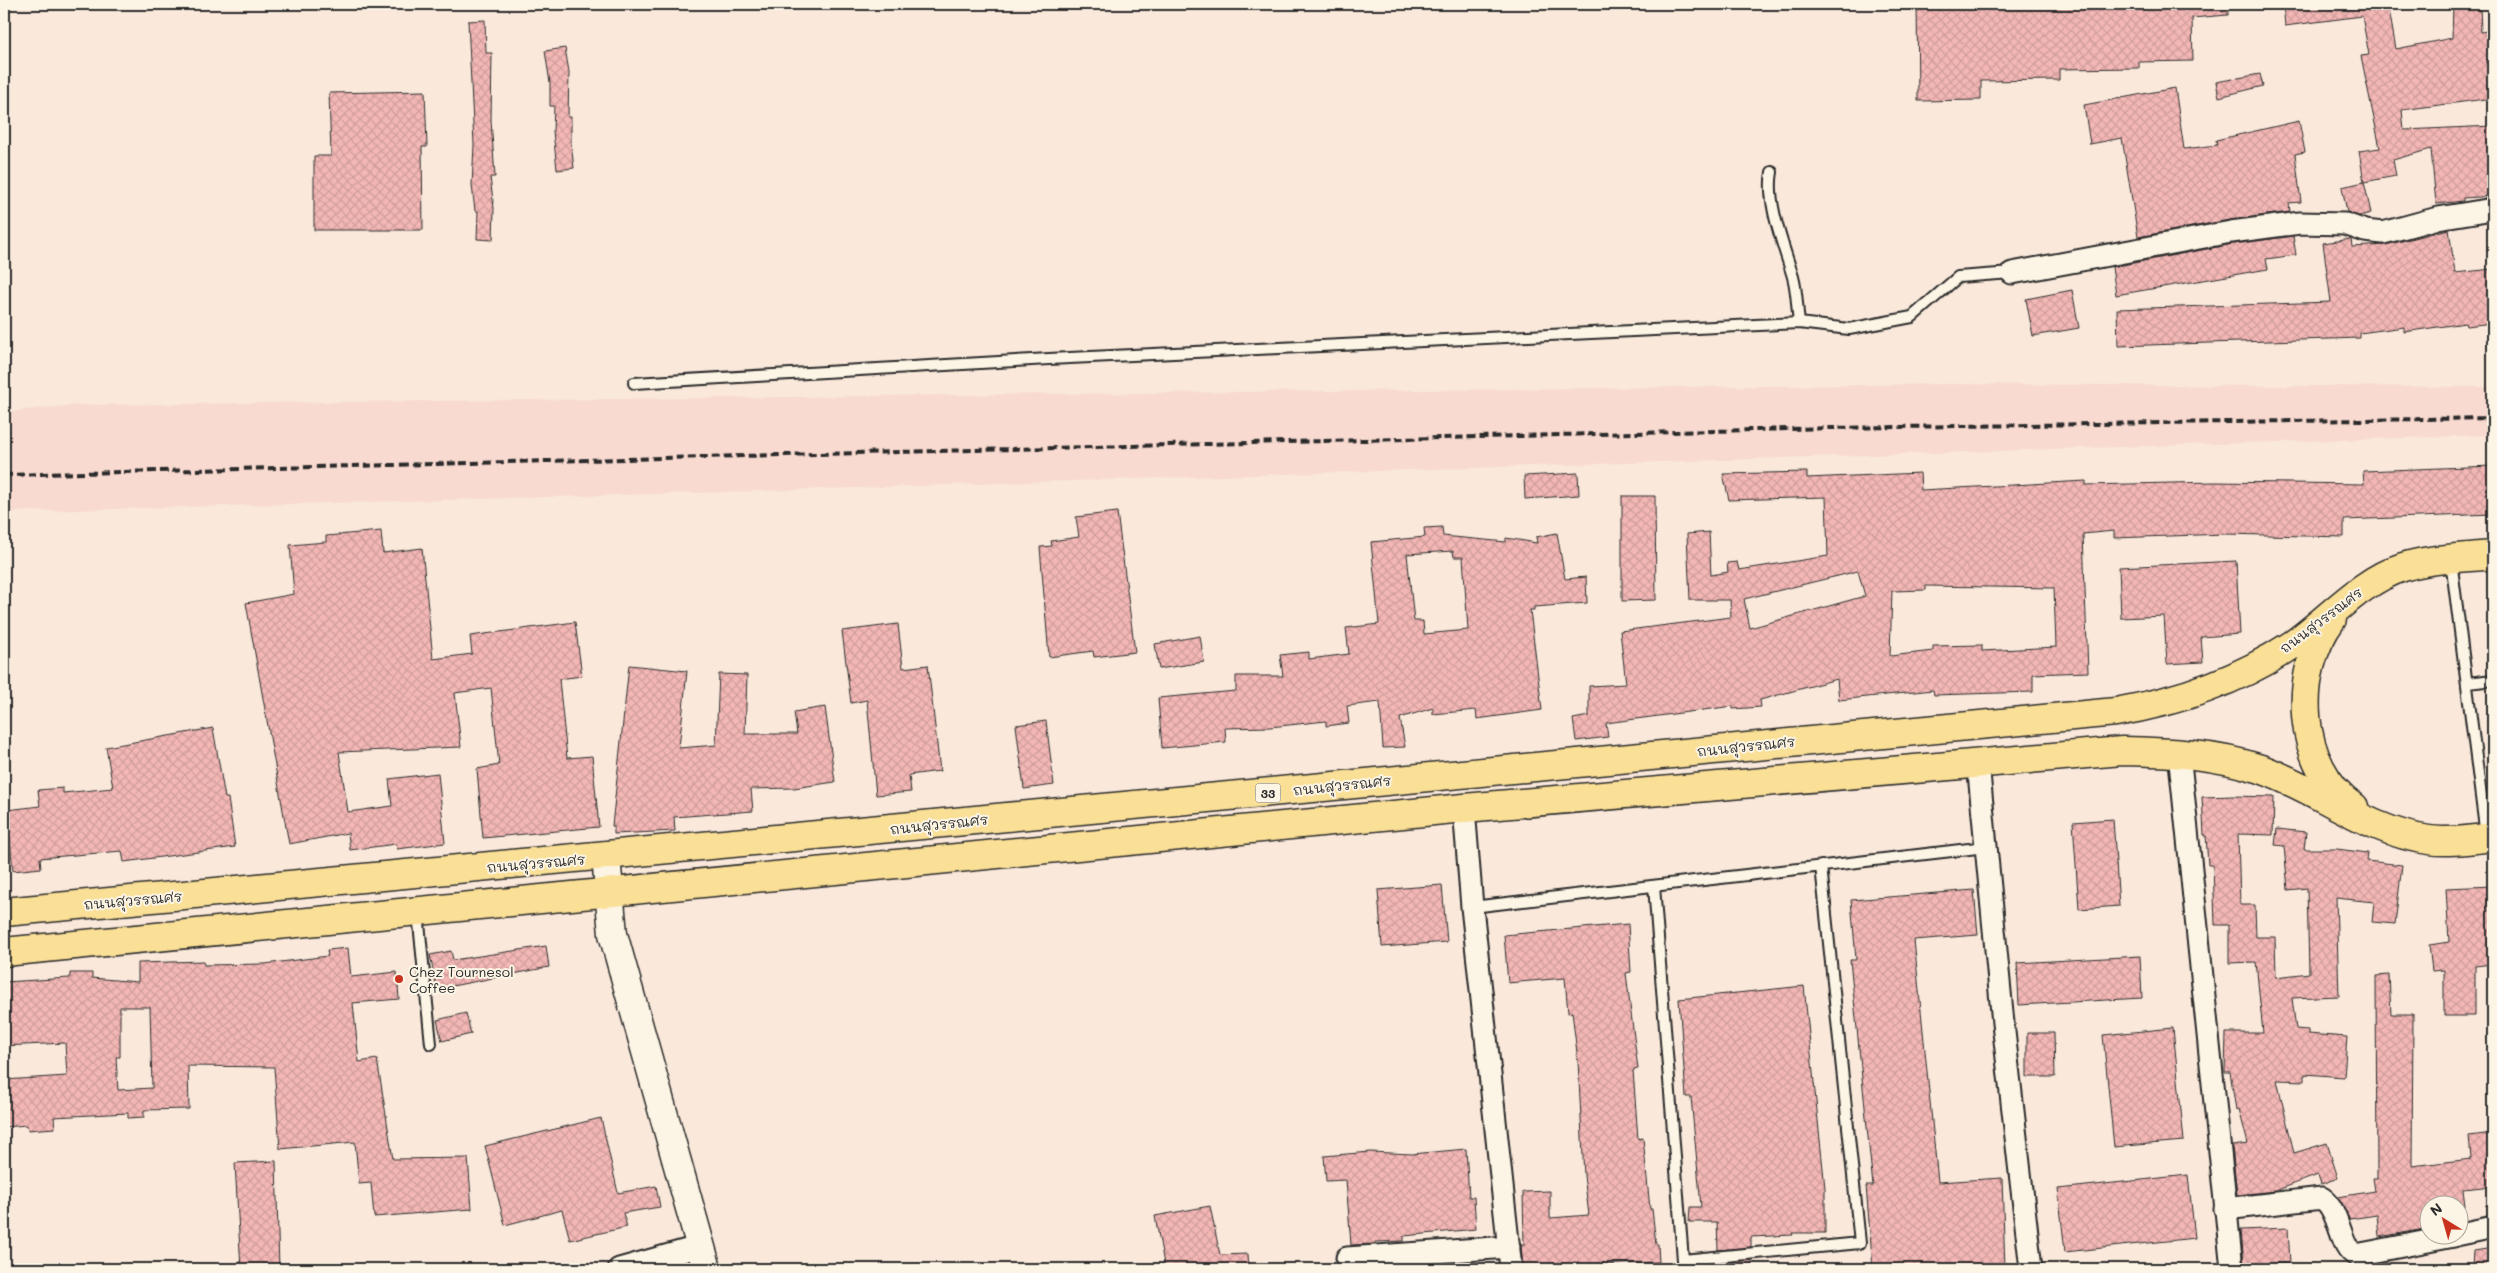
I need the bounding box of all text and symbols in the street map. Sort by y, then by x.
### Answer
street label: ถนนสุวรรณศร [2276,583,2367,659]
street label: ถนนสุวรรณศร [1696,731,1796,763]
street label: ถนนสุวรรณศร [1292,770,1392,802]
road number: 33 [1256,784,1280,802]
street label: ถนนสุวรรณศร [889,809,989,841]
street label: ถนนสุวรรณศร [486,849,586,879]
street label: ถนนสุวรรณศร [83,886,183,916]
place label: Chez Tournesol Coffee [409,962,514,997]
marker: Chez Tournesol Coffee [393,973,405,985]
north arrow [2420,1196,2470,1246]
text: N [2426,1198,2446,1220]

